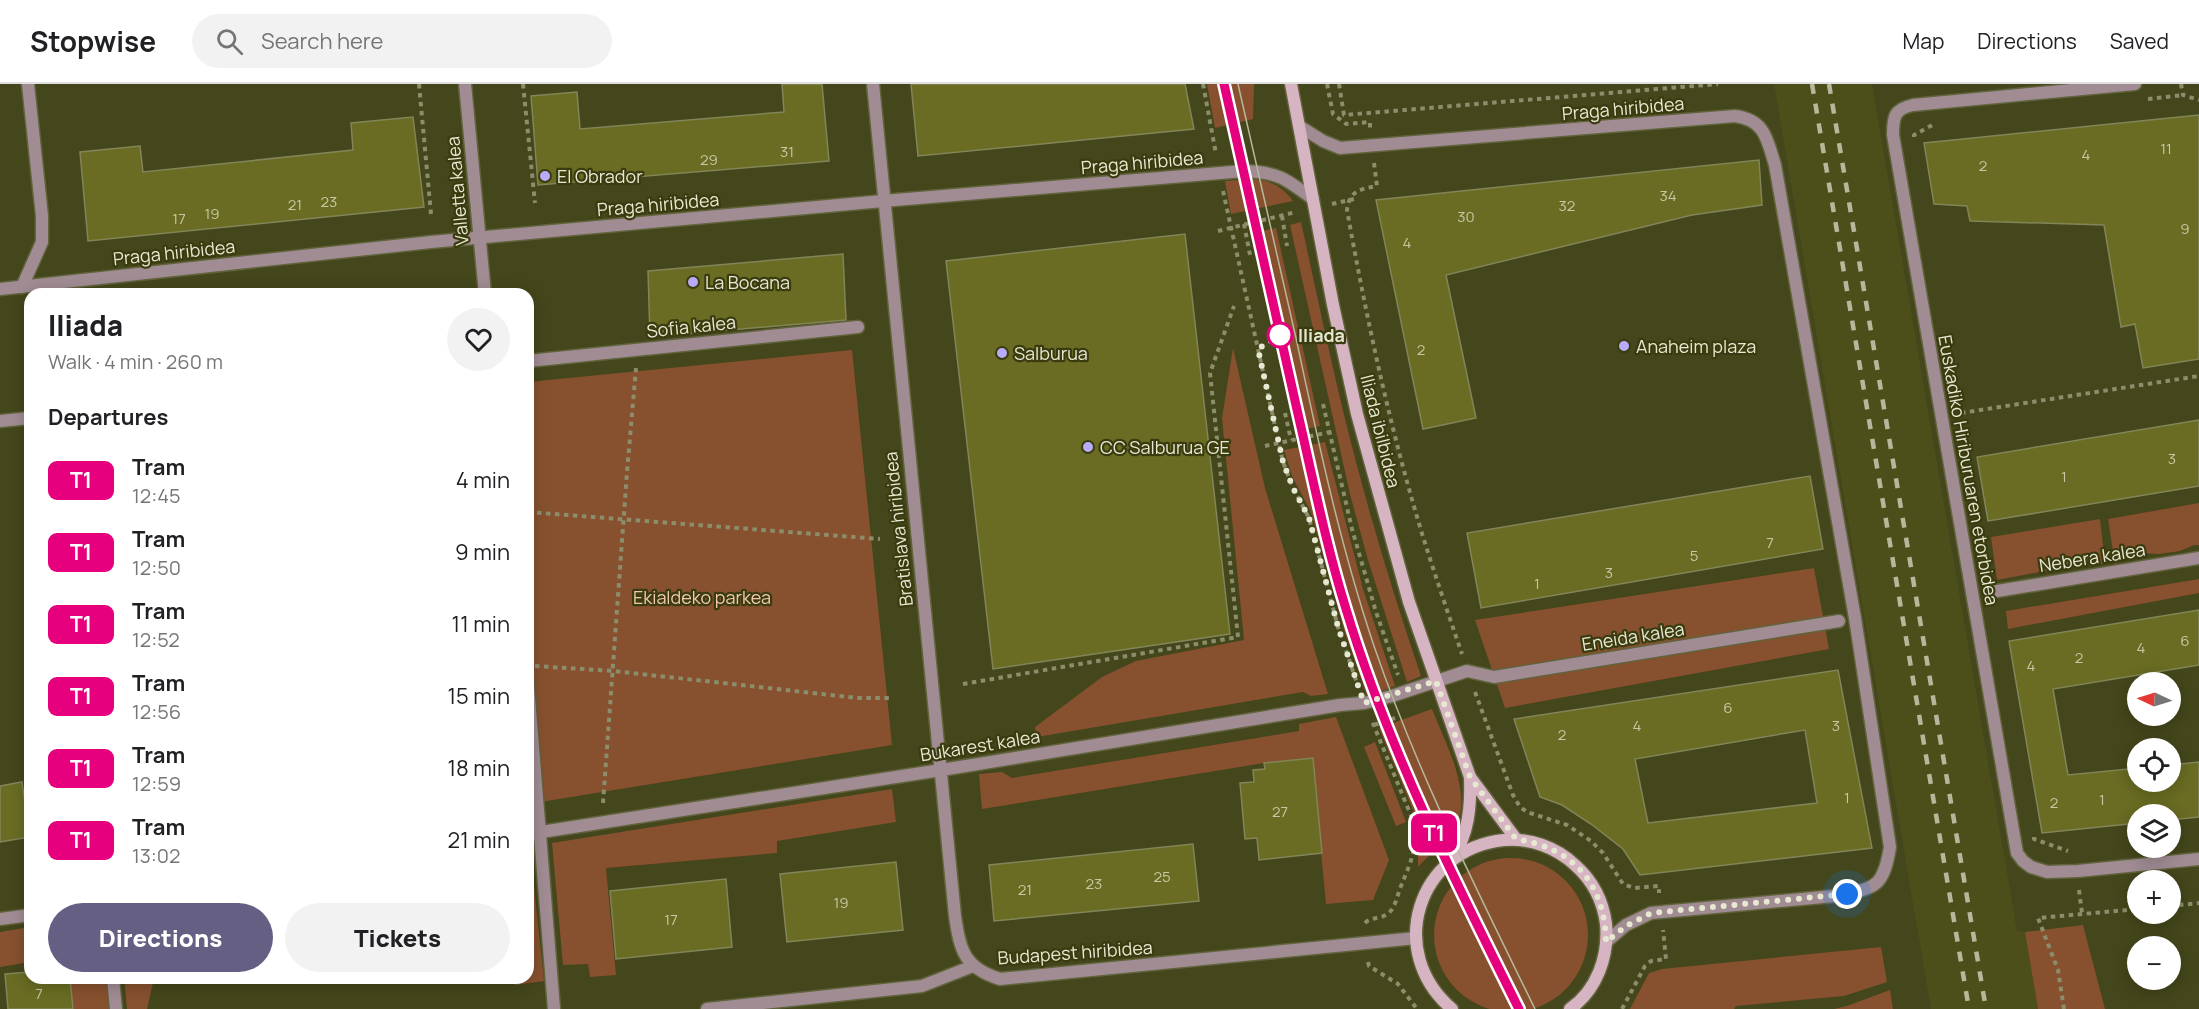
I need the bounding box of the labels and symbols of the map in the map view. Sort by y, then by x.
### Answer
street label: Praga hiribidea [1561,91,1685,125]
street label: Valletta kalea [440,135,474,247]
house number: 11 [2160,138,2172,159]
house number: 31 [780,141,794,162]
house number: 4 [2082,144,2091,165]
street label: Praga hiribidea [1080,145,1204,179]
house number: 29 [700,149,718,170]
house number: 2 [1979,155,1987,176]
place label: El Obrador [557,164,643,188]
marker: El Obrador [538,169,552,183]
house number: 34 [1659,185,1677,206]
street label: Praga hiribidea [596,187,720,221]
house number: 23 [321,191,337,212]
house number: 21 [288,194,302,215]
house number: 32 [1559,195,1575,216]
house number: 19 [204,203,220,224]
house number: 30 [1457,206,1475,227]
house number: 17 [172,208,186,229]
house number: 9 [2180,218,2190,239]
house number: 4 [1403,232,1412,253]
street label: Praga hiribidea [112,234,236,270]
place label: La Bocana [705,270,790,294]
marker: La Bocana [686,275,700,289]
street label: Sofia kalea [645,309,737,343]
marker: Iliada [1267,322,1293,348]
place label: Iliada [1298,323,1345,347]
street label: Euskadiko Hiriburuaren etorbidea [1933,333,2005,607]
place label: Anaheim plaza [1636,334,1756,358]
house number: 2 [1417,339,1425,360]
marker: Anaheim plaza [1617,339,1631,353]
place label: Salburua [1014,341,1088,365]
marker: Salburua [995,346,1009,360]
street label: Iliada ibilbidea [1355,372,1407,490]
place label: CC Salburua GE [1100,435,1230,459]
marker: CC Salburua GE [1081,440,1095,454]
house number: 3 [2168,448,2176,469]
street label: Bratislava hiribidea [878,450,918,608]
house number: 1 [2061,466,2067,487]
house number: 7 [1766,532,1774,553]
street label: Nebera kalea [2037,537,2147,577]
house number: 5 [1690,545,1698,566]
house number: 3 [1605,562,1613,583]
house number: 1 [1534,573,1540,594]
park label: Ekialdeko parkea [633,585,771,609]
street label: Eneida kalea [1580,616,1686,656]
house number: 6 [2180,630,2190,651]
house number: 4 [2137,637,2146,658]
house number: 2 [2075,647,2083,668]
house number: 4 [2027,655,2036,676]
north arrow [2127,672,2181,726]
house number: 6 [1723,697,1733,718]
house number: 4 [1633,715,1642,736]
house number: 3 [1832,715,1840,736]
street label: Bukarest kalea [918,724,1042,766]
house number: 2 [1558,724,1566,745]
house number: 1 [1844,787,1850,808]
house number: 1 [2099,789,2105,810]
house number: 2 [2050,792,2058,813]
house number: 27 [1272,801,1288,822]
line badge: T1 [1407,814,1461,852]
house number: 25 [1153,866,1171,887]
house number: 23 [1086,873,1102,894]
house number: 21 [1018,879,1032,900]
your location [1832,879,1862,909]
house number: 19 [833,892,849,913]
house number: 17 [664,909,678,930]
street label: Budapest hiribidea [997,935,1153,969]
house number: 7 [35,983,43,1004]

